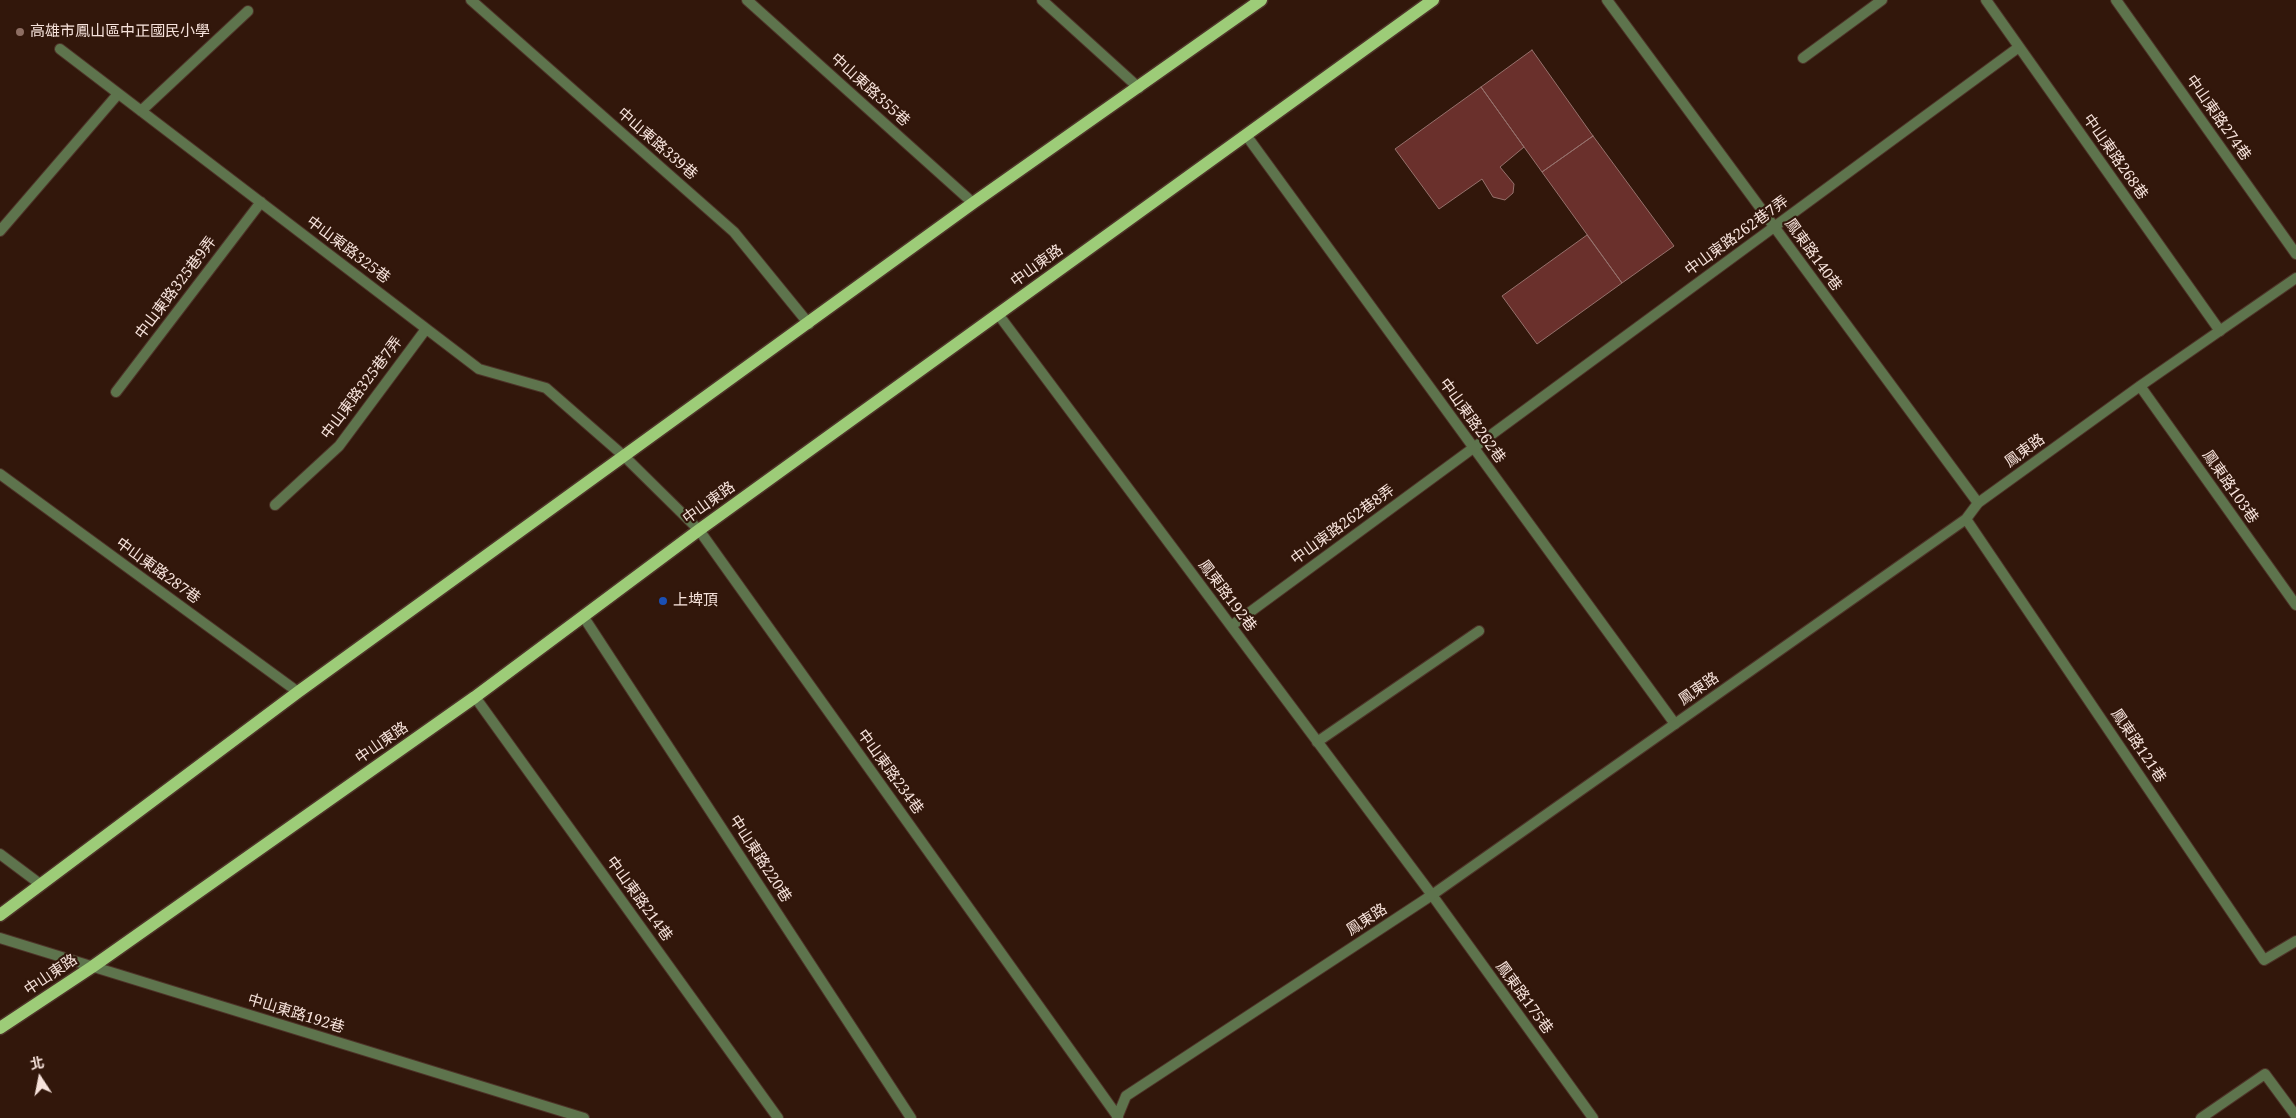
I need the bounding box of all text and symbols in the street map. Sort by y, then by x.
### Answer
place label: 高雄市鳳山區中正國民小學 [30,23,210,41]
marker: 高雄市鳳山區中正國民小學 [14,26,26,38]
street label: 中山東路355巷 [827,50,913,130]
street label: 中山東路274巷 [2182,72,2254,164]
street label: 中山東路339巷 [613,104,701,184]
street label: 中山東路268巷 [2079,111,2151,203]
street label: 中山東路262巷7弄 [1682,192,1792,280]
street label: 中山東路325巷 [303,213,393,287]
street label: 鳳東路140巷 [1781,215,1845,295]
street label: 中山東路325巷9弄 [132,233,220,343]
street label: 中山東路 [1007,241,1067,291]
street label: 中山東路325巷7弄 [318,333,406,443]
street label: 中山東路262巷 [1435,375,1509,467]
street label: 鳳東路 [2002,430,2048,472]
street label: 鳳東路103巷 [2198,447,2262,527]
street label: 中山東路 [679,478,739,528]
street label: 中山東路262巷8弄 [1288,481,1398,569]
street label: 中山東路287巷 [112,534,204,608]
street label: 鳳東路192巷 [1194,557,1260,635]
place label: 上埤頂 [673,592,718,610]
marker: 上埤頂 [657,595,669,607]
street label: 鳳東路 [1675,669,1723,709]
street label: 鳳東路121巷 [2107,706,2169,786]
street label: 中山東路 [352,718,412,768]
street label: 中山東路234巷 [853,726,927,818]
street label: 中山東路220巷 [725,812,795,906]
street label: 中山東路214巷 [602,853,676,945]
street label: 鳳東路 [1343,900,1391,940]
street label: 中山東路 [21,951,81,999]
street label: 鳳東路175巷 [1492,958,1556,1038]
street label: 中山東路192巷 [245,991,347,1037]
text: 北 [28,1052,46,1073]
north arrow [15,1053,65,1103]

